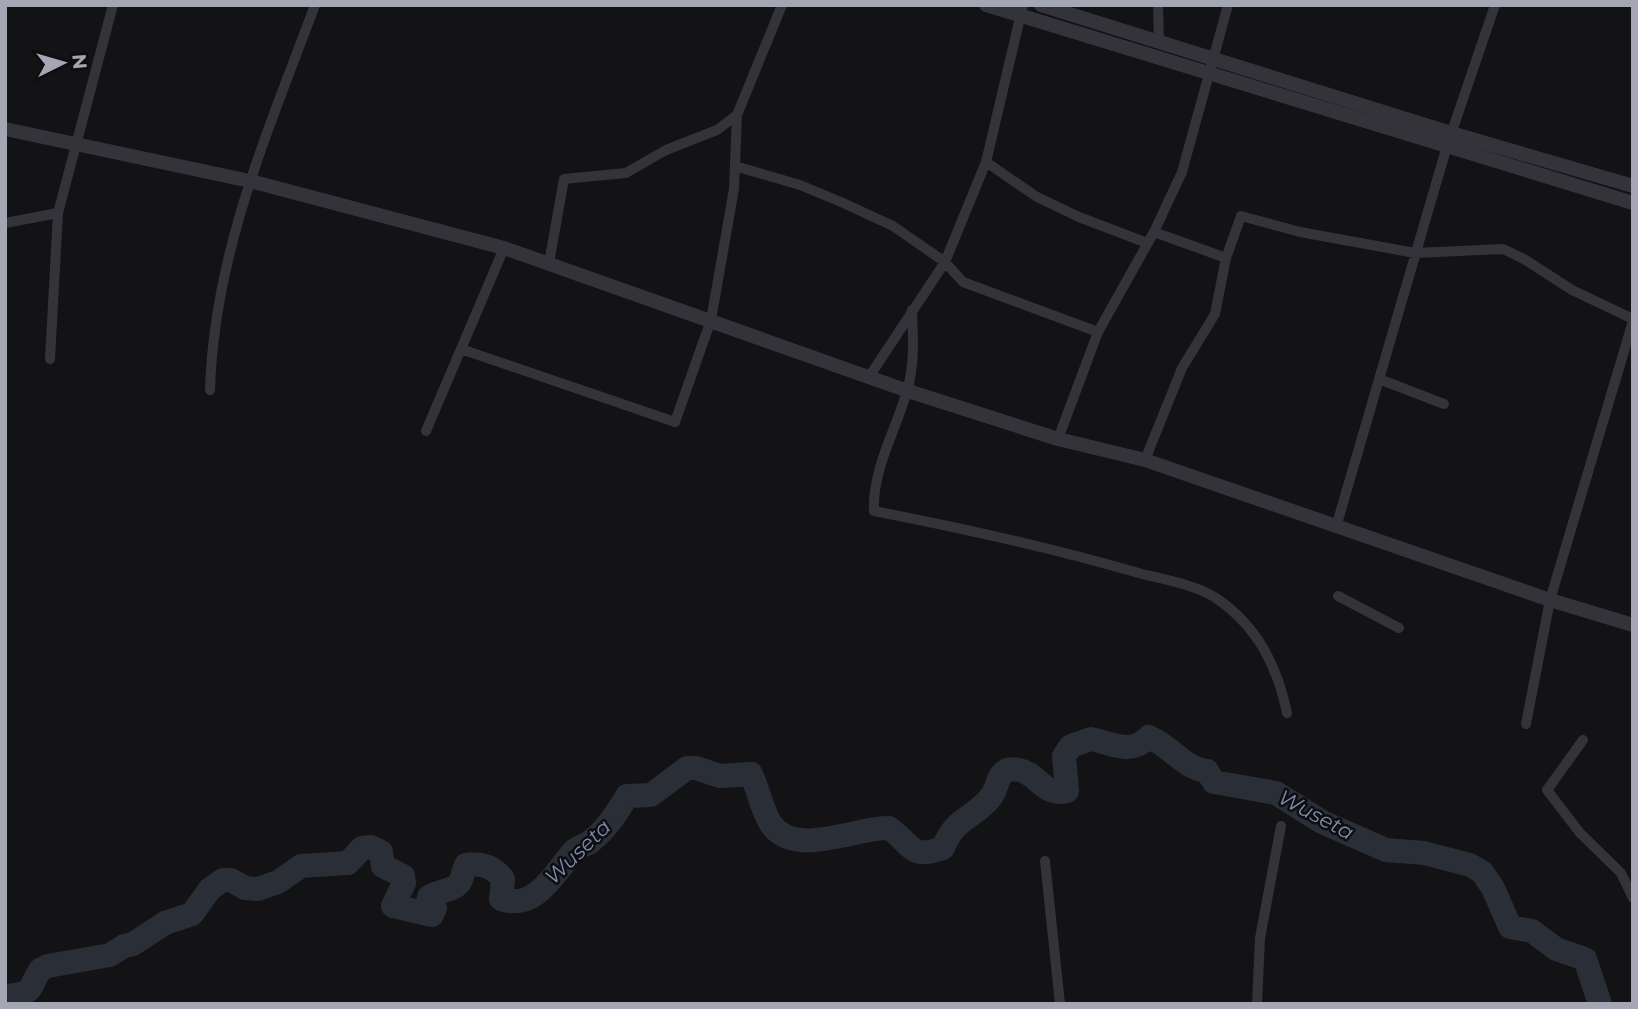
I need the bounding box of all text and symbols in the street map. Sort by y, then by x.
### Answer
north arrow [28,28,98,98]
text: N [67,53,92,70]
water label: Wuseta [1274,784,1358,845]
water label: Wuseta [540,814,616,889]

